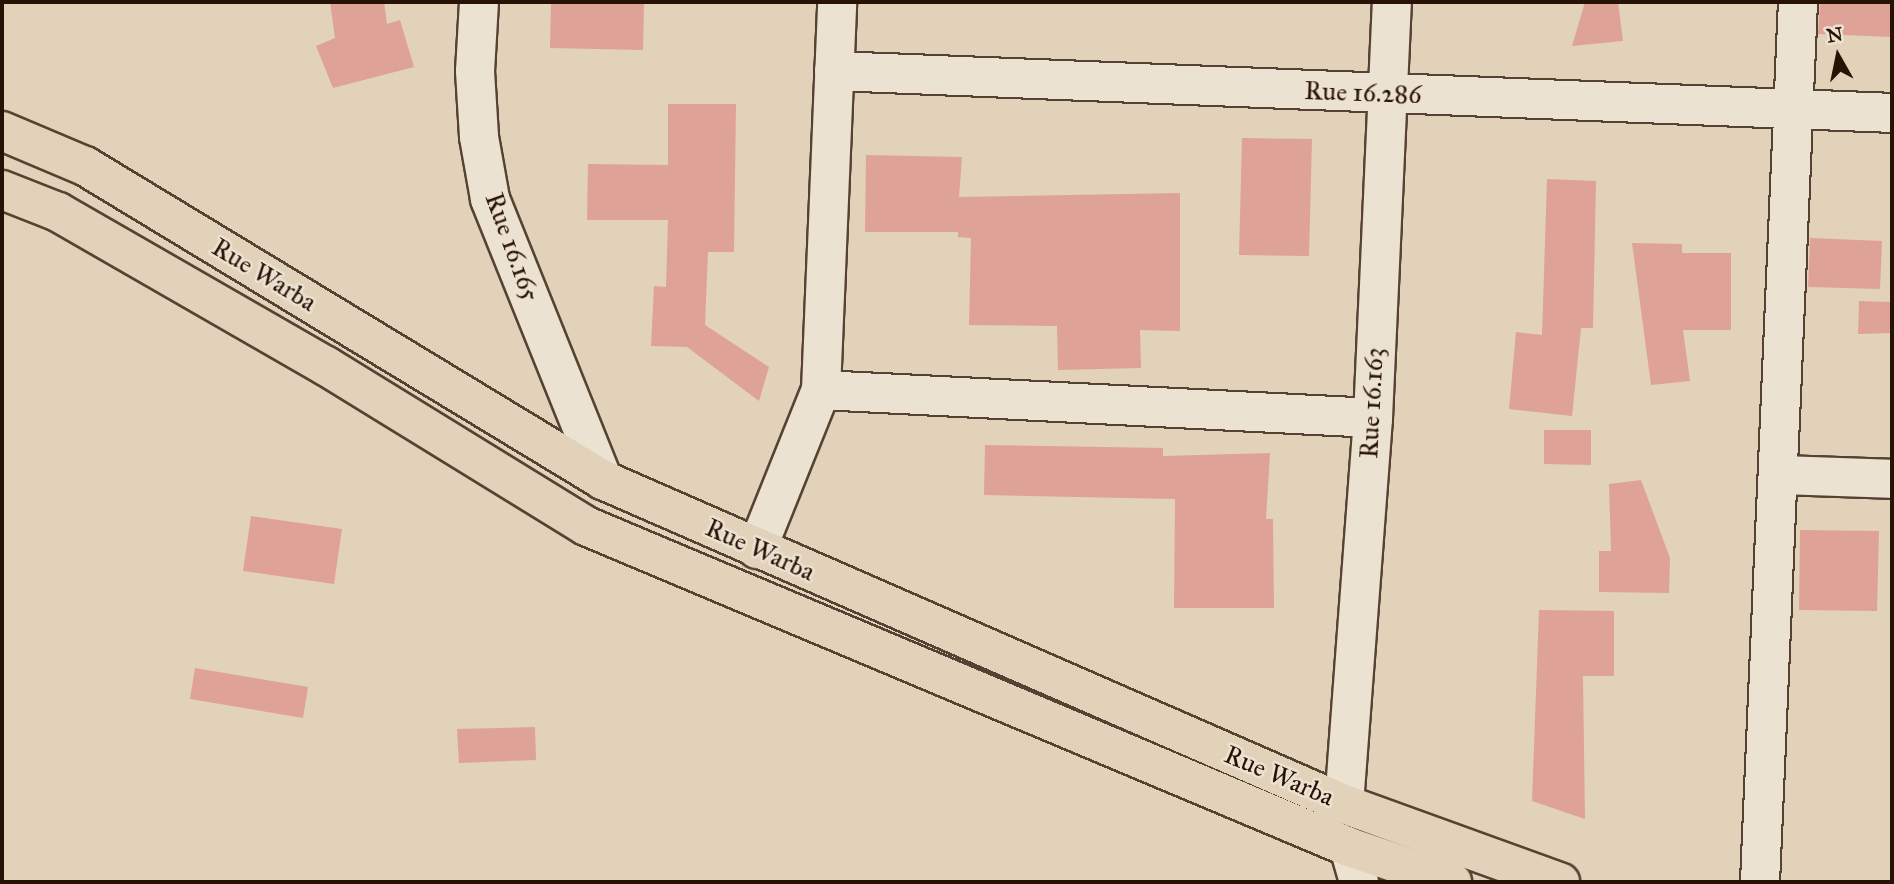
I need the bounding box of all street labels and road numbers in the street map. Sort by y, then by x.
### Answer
street label: Rue 16.286 [1304,75,1422,111]
street label: Rue 16.165 [478,189,546,305]
street label: Rue Warba [206,232,322,318]
street label: Rue 16.163 [1354,347,1390,459]
street label: Rue Warba [701,512,819,588]
street label: Rue Warba [1219,739,1339,813]

